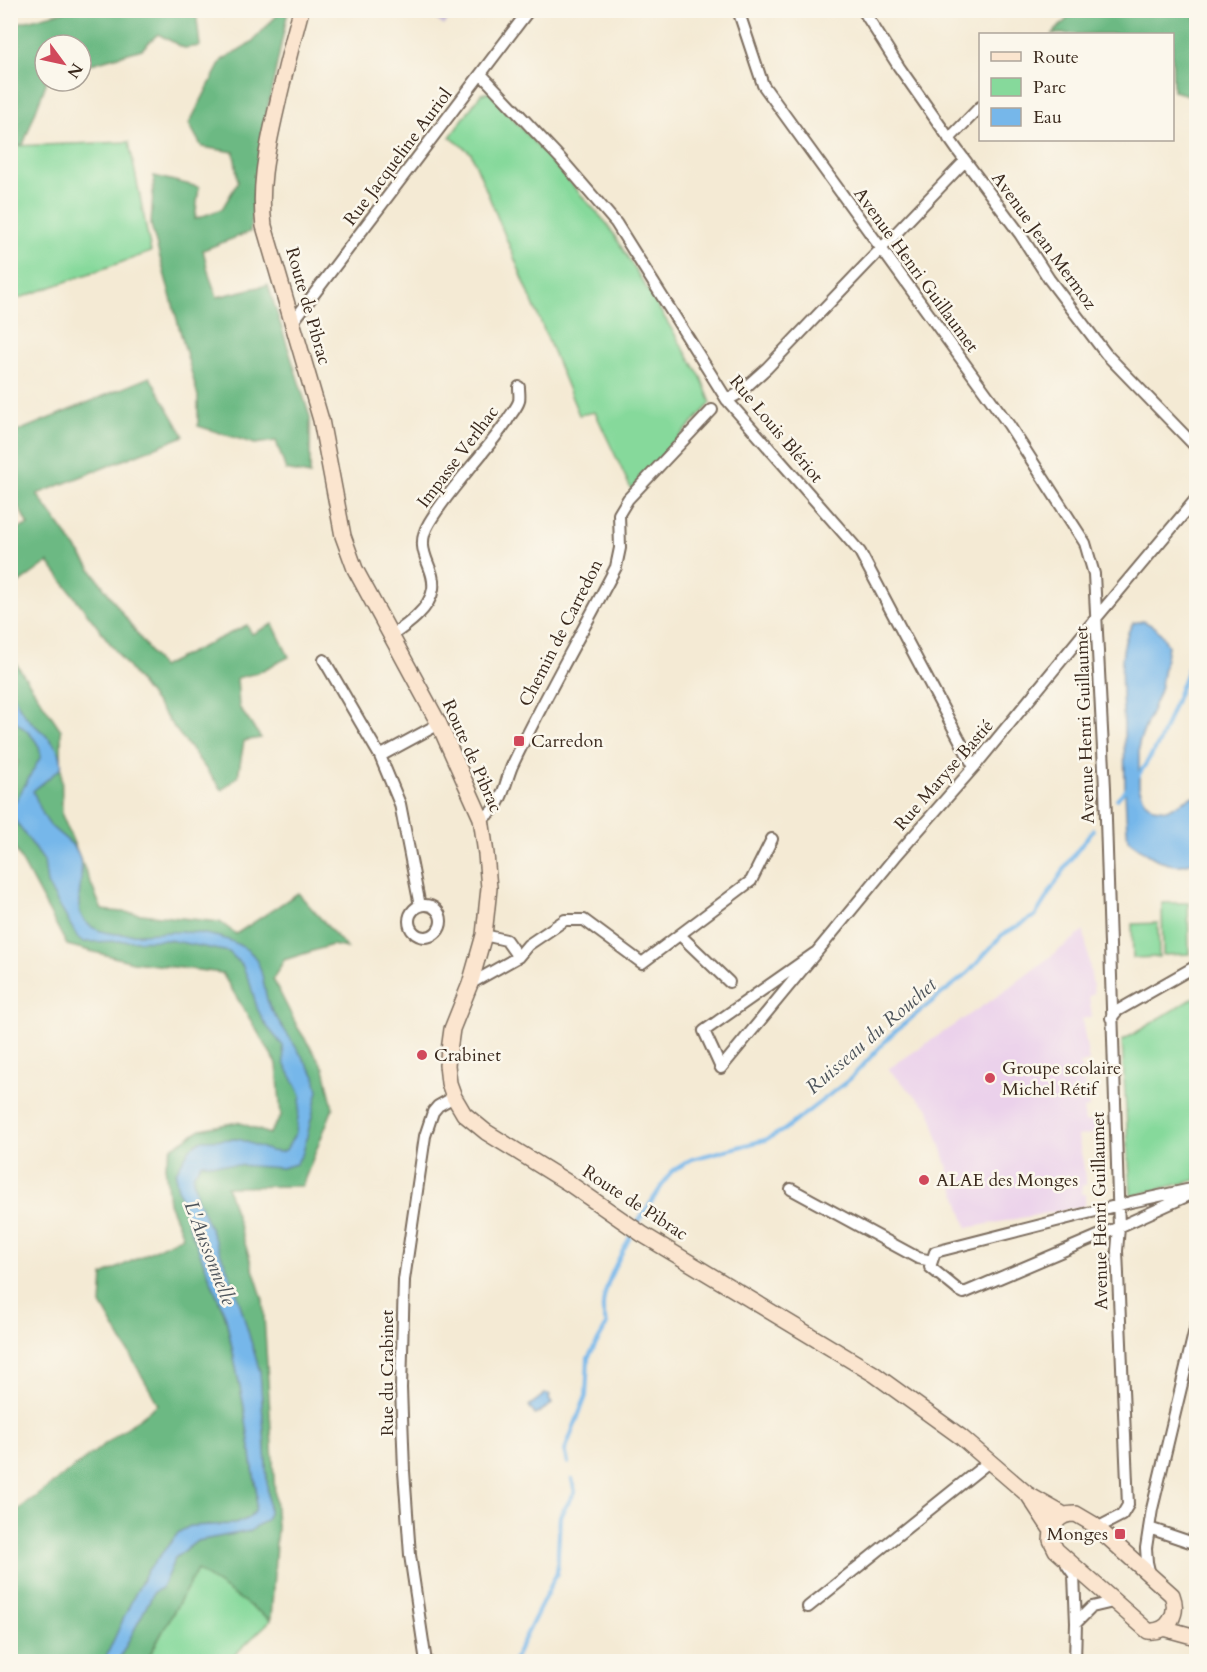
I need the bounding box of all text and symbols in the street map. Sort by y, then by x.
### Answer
north arrow [33,33,93,93]
legend [979,33,1174,141]
text: Route [1033,45,1079,70]
text: N [62,59,88,83]
text: Parc [1033,75,1066,100]
street label: Rue Jacqueline Auriol [338,83,458,231]
text: Eau [1033,105,1062,130]
street label: Avenue Jean Mermoz [985,167,1103,315]
street label: Avenue Henri Guillaumet [848,182,985,358]
street label: Route de Pibrac [279,244,337,368]
street label: Rue Louis Blériot [723,370,829,489]
street label: Impasse Verlhac [411,401,505,513]
street label: Chemin de Carredon [513,554,609,711]
street label: Avenue Henri Guillaumet [1069,625,1101,824]
street label: Route de Pibrac [436,696,508,816]
street label: Rue Maryse Bastié [889,714,999,836]
place label: Carredon [531,729,604,754]
marker: Carredon [512,734,526,748]
water label: Ruisseau du Rouchet [800,971,943,1100]
place label: Crabinet [434,1043,501,1068]
marker: Crabinet [415,1048,429,1062]
place label: Groupe scolaire Michel Rétif [1002,1056,1121,1102]
marker: Groupe scolaire Michel Rétif [983,1071,997,1085]
street label: Avenue Henri Guillaumet [1086,1111,1114,1310]
street label: Route de Pibrac [577,1159,693,1247]
place label: ALAE des Monges [936,1168,1078,1193]
marker: ALAE des Monges [917,1173,931,1187]
water label: L'Aussonnelle [178,1197,242,1310]
street label: Rue du Crabinet [375,1309,400,1436]
place label: Monges [1047,1522,1108,1547]
marker: Monges [1113,1527,1127,1541]

